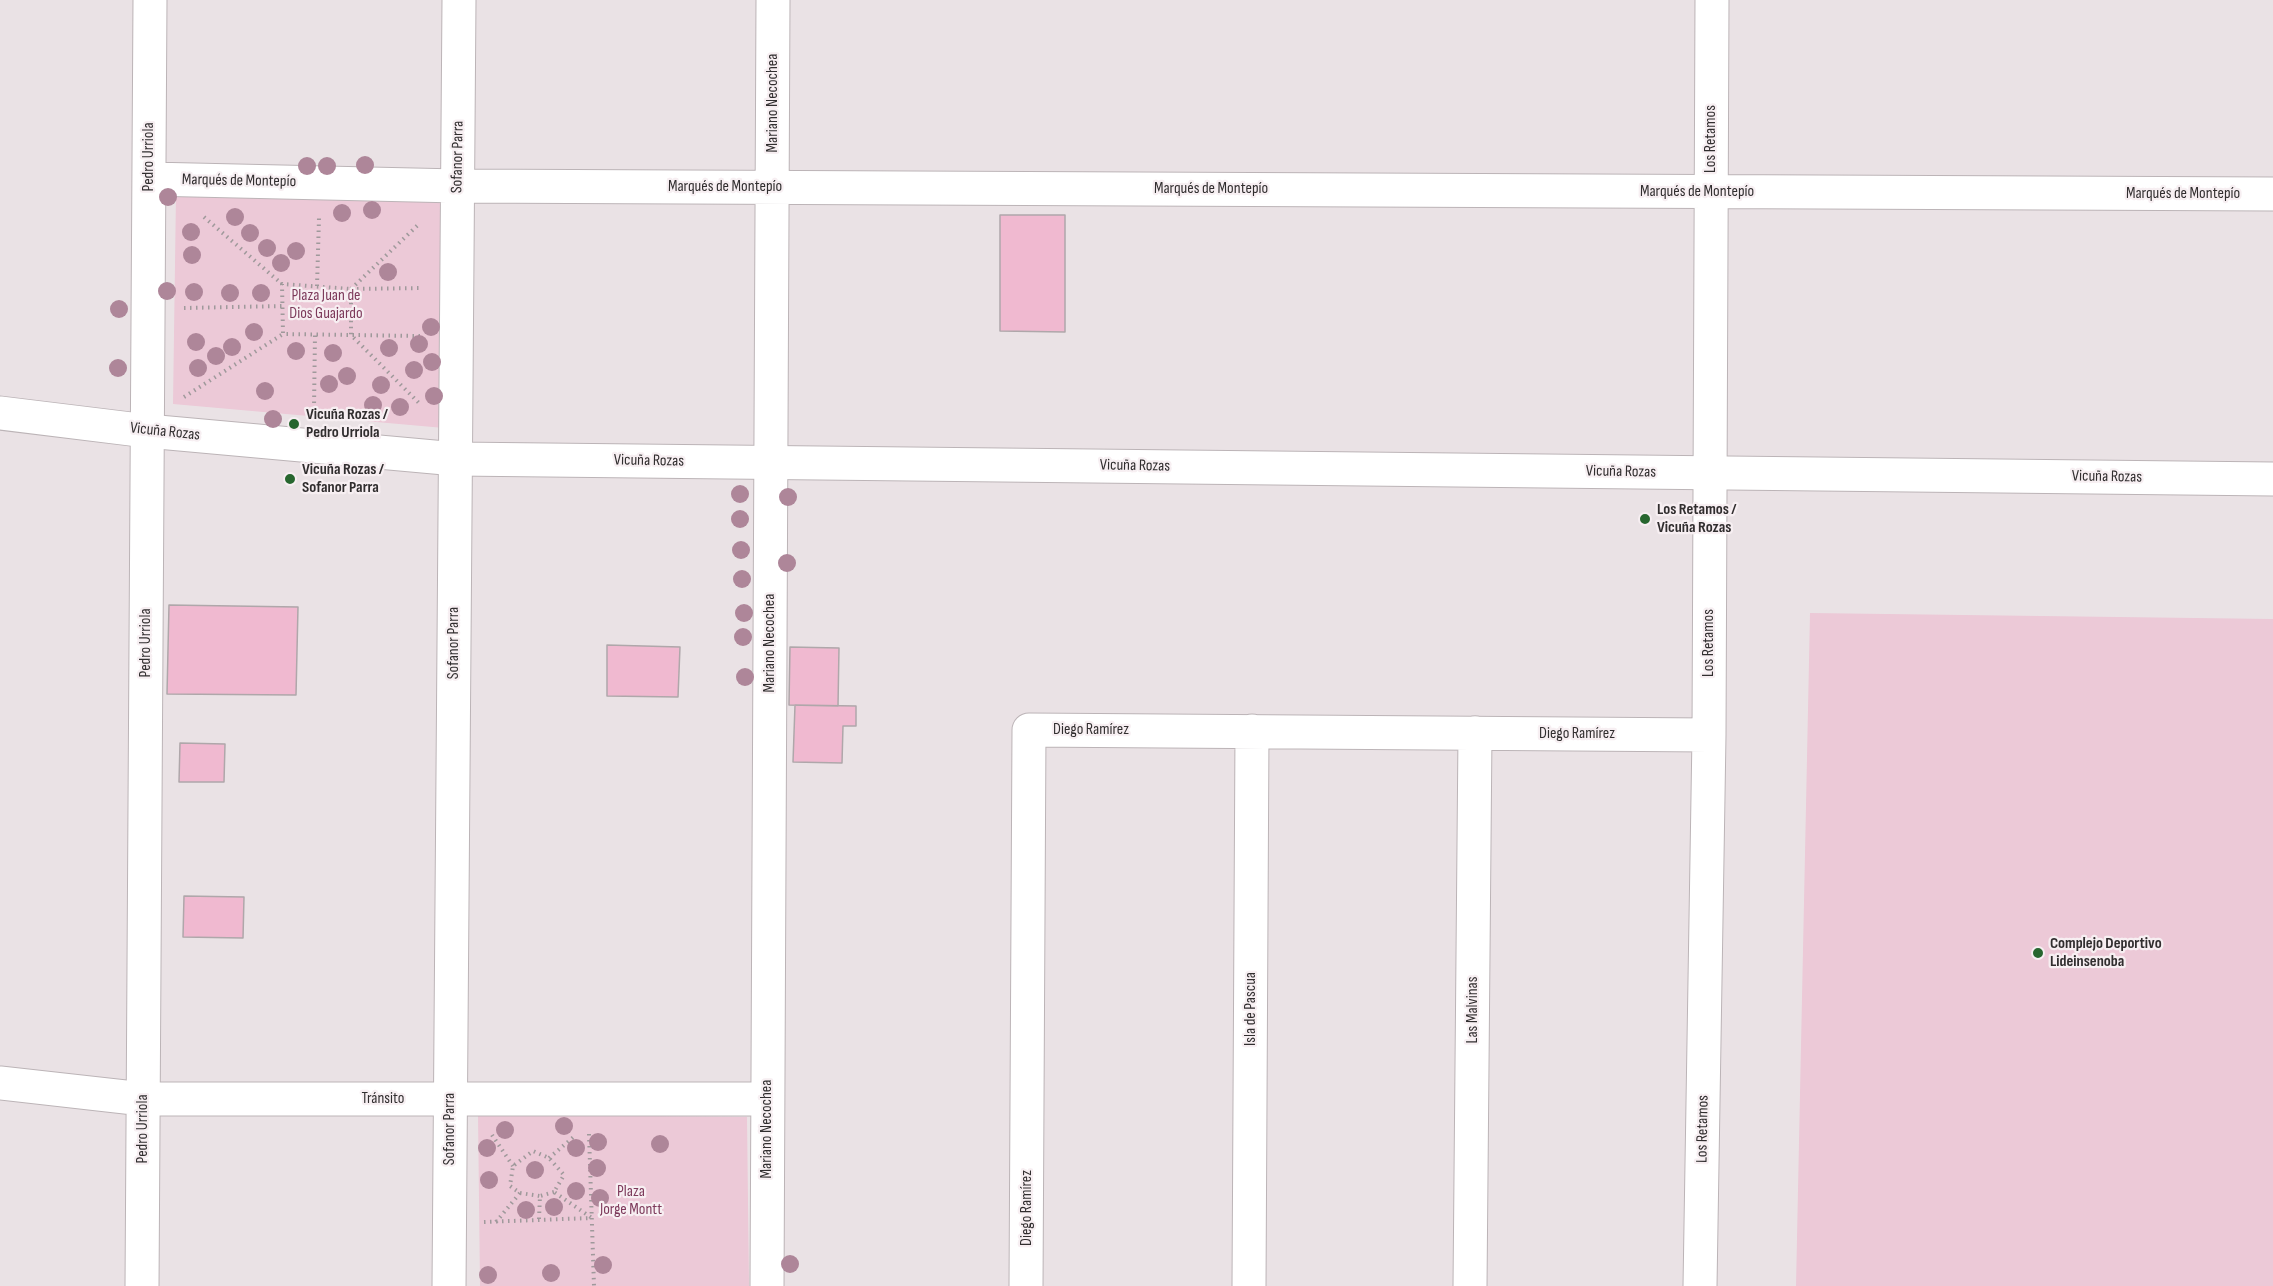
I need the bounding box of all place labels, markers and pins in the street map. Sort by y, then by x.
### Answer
place label: Vicuña Rozas / Pedro Urriola [306,405,388,443]
marker: Vicuña Rozas / Pedro Urriola [287,417,301,431]
place label: Vicuña Rozas / Sofanor Parra [302,460,384,498]
marker: Vicuña Rozas / Sofanor Parra [283,472,297,486]
place label: Los Retamos / Vicuña Rozas [1657,500,1737,538]
marker: Los Retamos / Vicuña Rozas [1638,512,1652,526]
place label: Complejo Deportivo Lideinsenoba [2050,934,2162,972]
marker: Complejo Deportivo Lideinsenoba [2031,946,2045,960]

